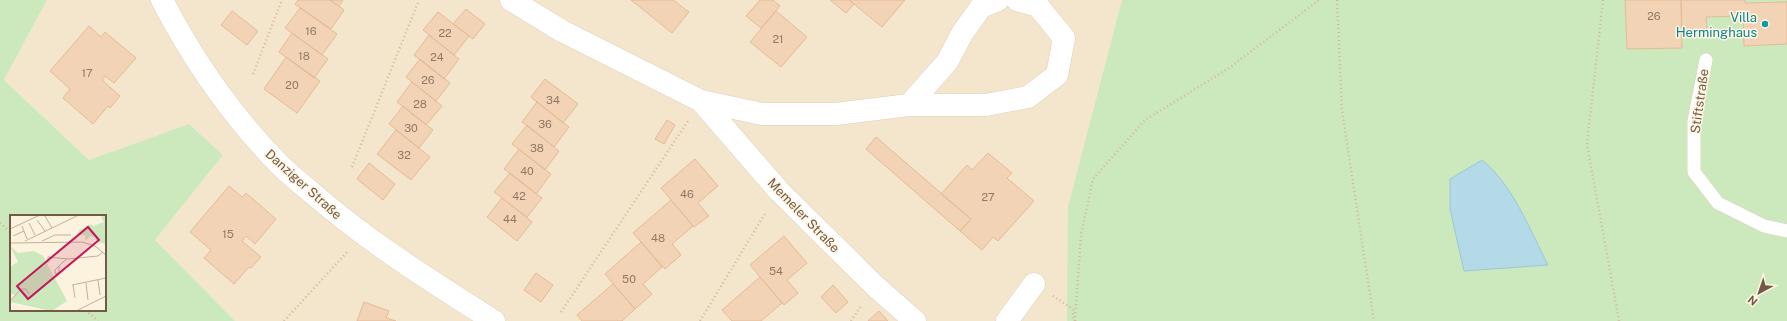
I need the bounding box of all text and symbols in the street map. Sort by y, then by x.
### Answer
house number: 26 [1647,10,1661,22]
place label: Villa Herminghaus [1676,10,1757,40]
marker: Villa Herminghaus [1760,19,1770,29]
house number: 16 [305,25,317,37]
house number: 22 [438,27,452,39]
house number: 21 [772,33,784,45]
house number: 18 [298,50,310,62]
house number: 24 [430,51,444,63]
house number: 17 [81,67,93,79]
street label: Stiftstraße [1688,68,1711,134]
house number: 26 [421,74,435,86]
house number: 20 [285,79,299,91]
house number: 34 [546,94,560,106]
house number: 28 [413,98,427,110]
house number: 36 [538,118,552,130]
house number: 30 [404,122,418,134]
house number: 38 [530,142,544,154]
street label: Danziger Straße [263,146,345,222]
house number: 32 [397,149,411,161]
house number: 40 [520,165,534,177]
street label: Memeler Straße [764,175,843,256]
house number: 46 [680,188,694,200]
house number: 42 [512,190,526,202]
house number: 27 [981,191,995,203]
house number: 44 [503,213,517,225]
inset map [10,215,106,311]
house number: 15 [222,228,234,240]
house number: 48 [651,232,665,244]
house number: 54 [769,265,783,277]
house number: 50 [622,273,636,285]
north arrow [1739,273,1779,313]
text: N [1745,293,1760,308]

